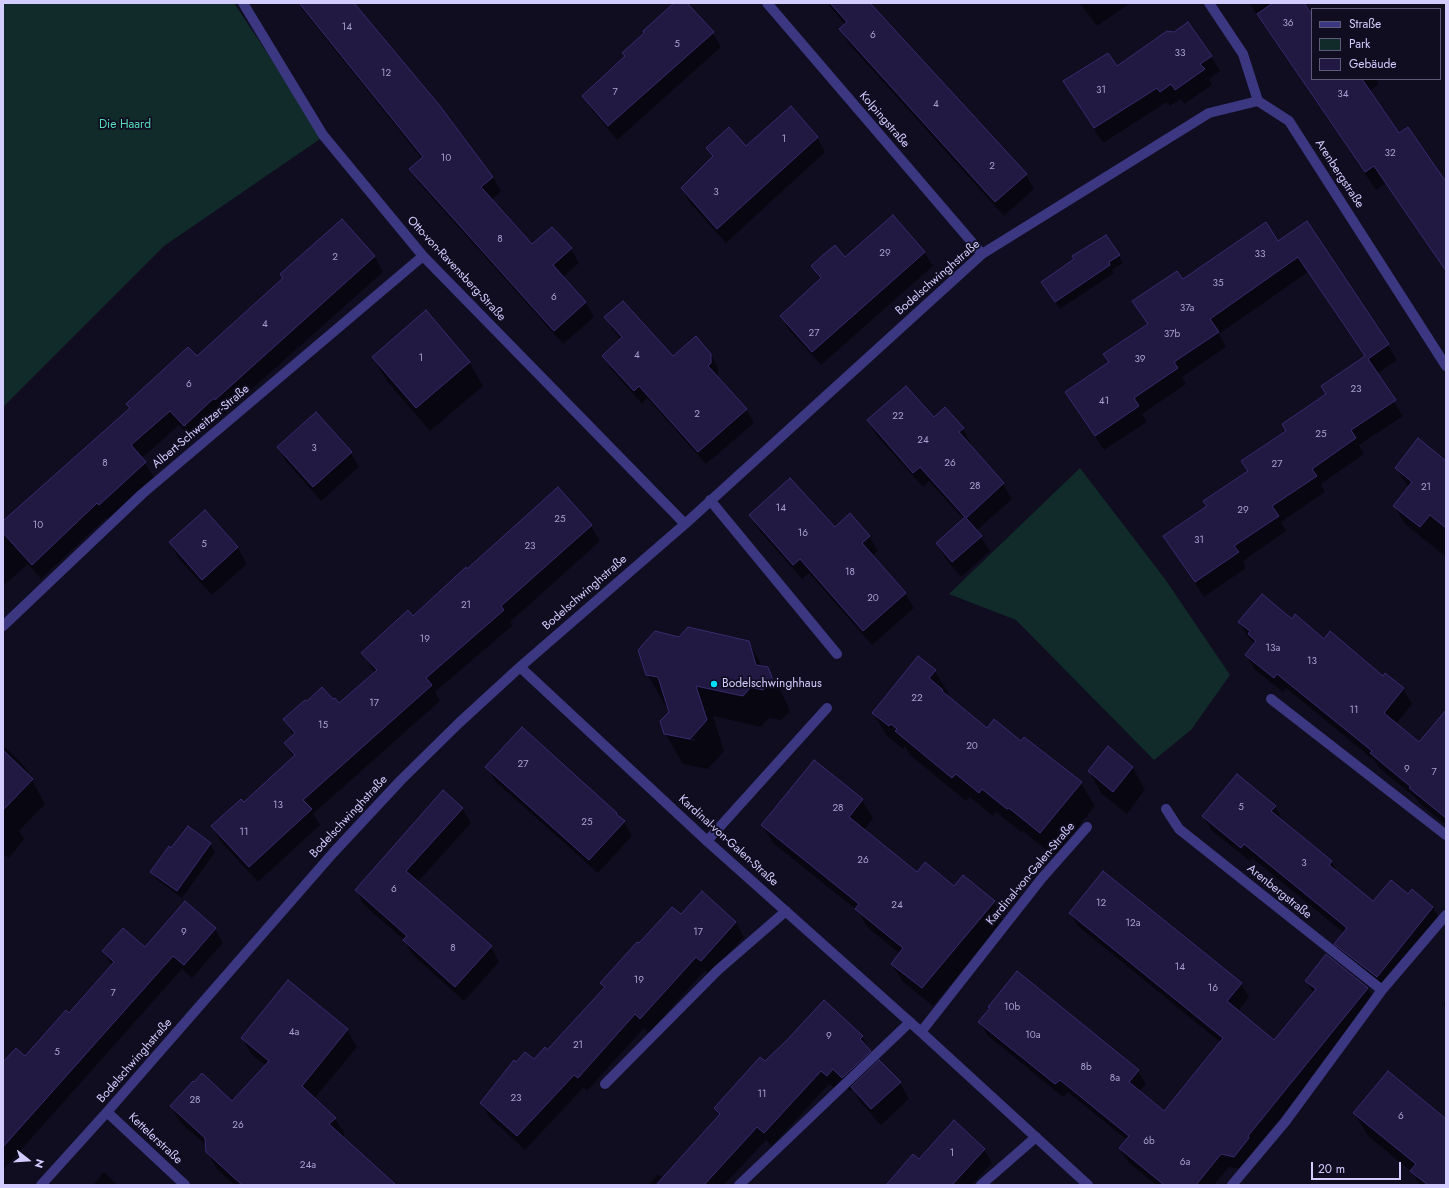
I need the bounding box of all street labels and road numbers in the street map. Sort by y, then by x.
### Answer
street label: Kolpingstraße [856,89,912,151]
street label: Arenbergstraße [1312,137,1366,211]
street label: Otto-von-Ravensberg-Straße [404,214,508,324]
street label: Bodelschwinghstraße [893,237,983,319]
street label: Albert-Schweitzer-Straße [149,382,253,472]
street label: Bodelschwinghstraße [540,552,630,634]
street label: Bodelschwinghstraße [307,773,391,861]
street label: Kardinal-von-Galen-Straße [675,792,781,890]
street label: Kardinal-von-Galen-Straße [984,820,1078,928]
street label: Arenbergstraße [1244,862,1314,922]
street label: Bodelschwinghstraße [94,1016,176,1106]
street label: Kettelerstraße [125,1110,185,1168]

